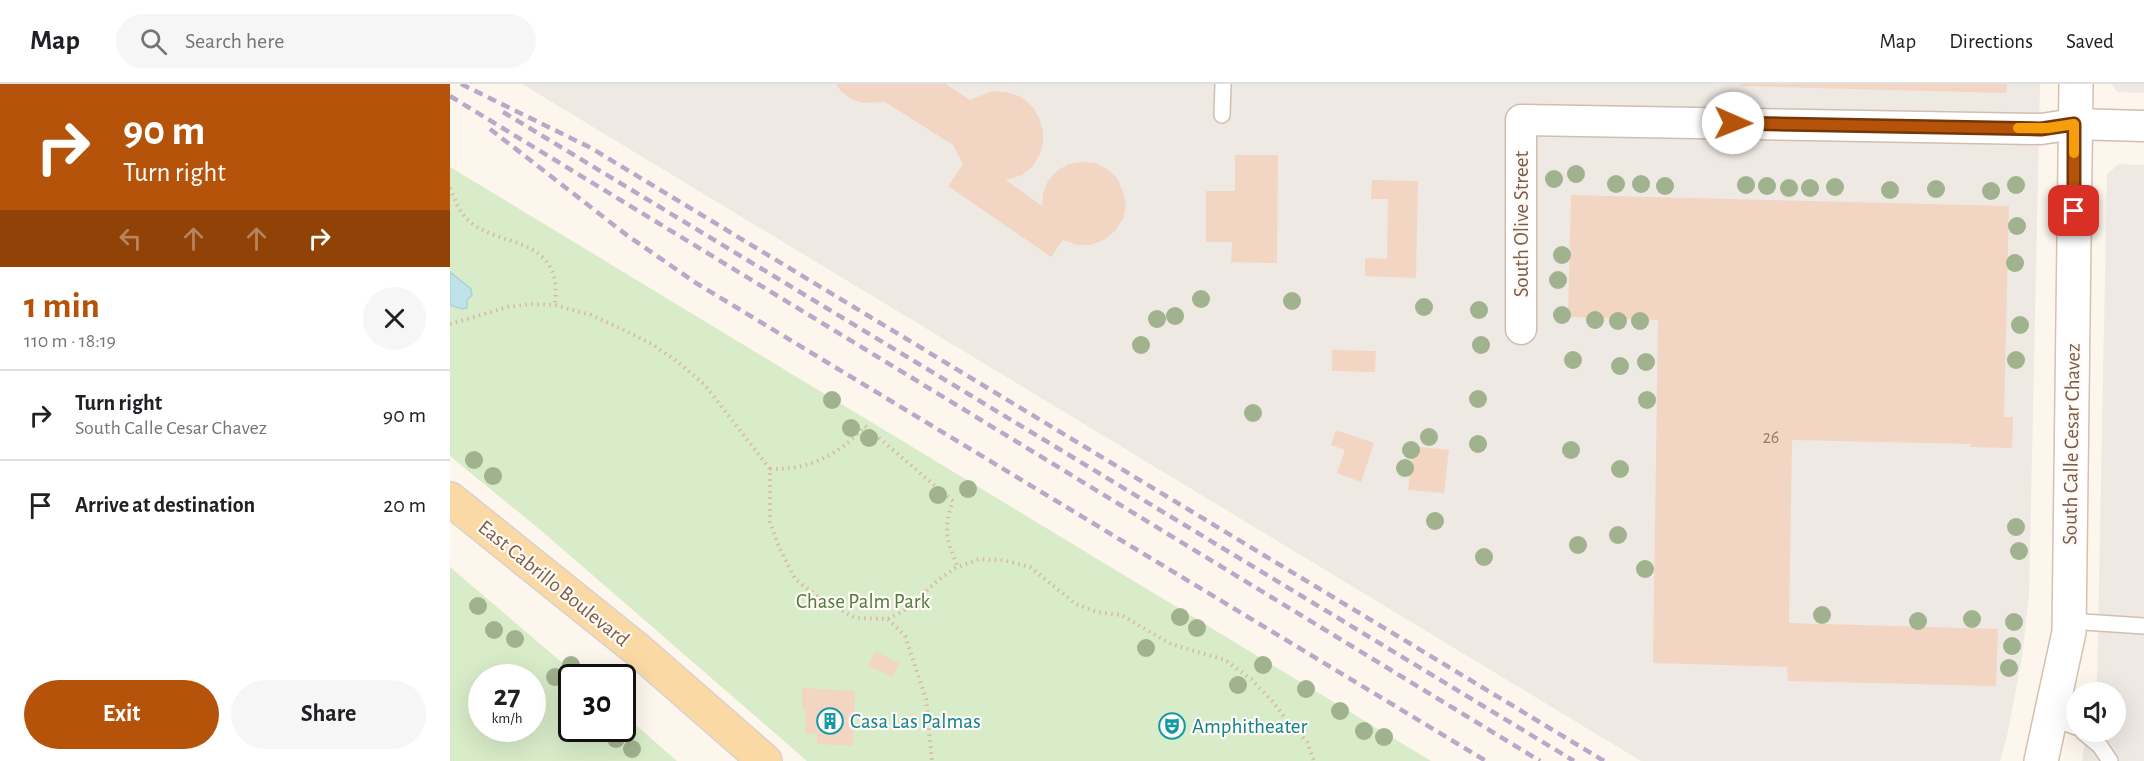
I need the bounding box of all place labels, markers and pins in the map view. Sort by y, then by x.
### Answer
pin [2048,185,2099,236]
building icon: Casa Las Palmas [815,706,845,736]
place label: Casa Las Palmas [850,711,981,732]
theatre icon: Amphitheater [1157,711,1187,741]
place label: Amphitheater [1192,716,1308,737]

